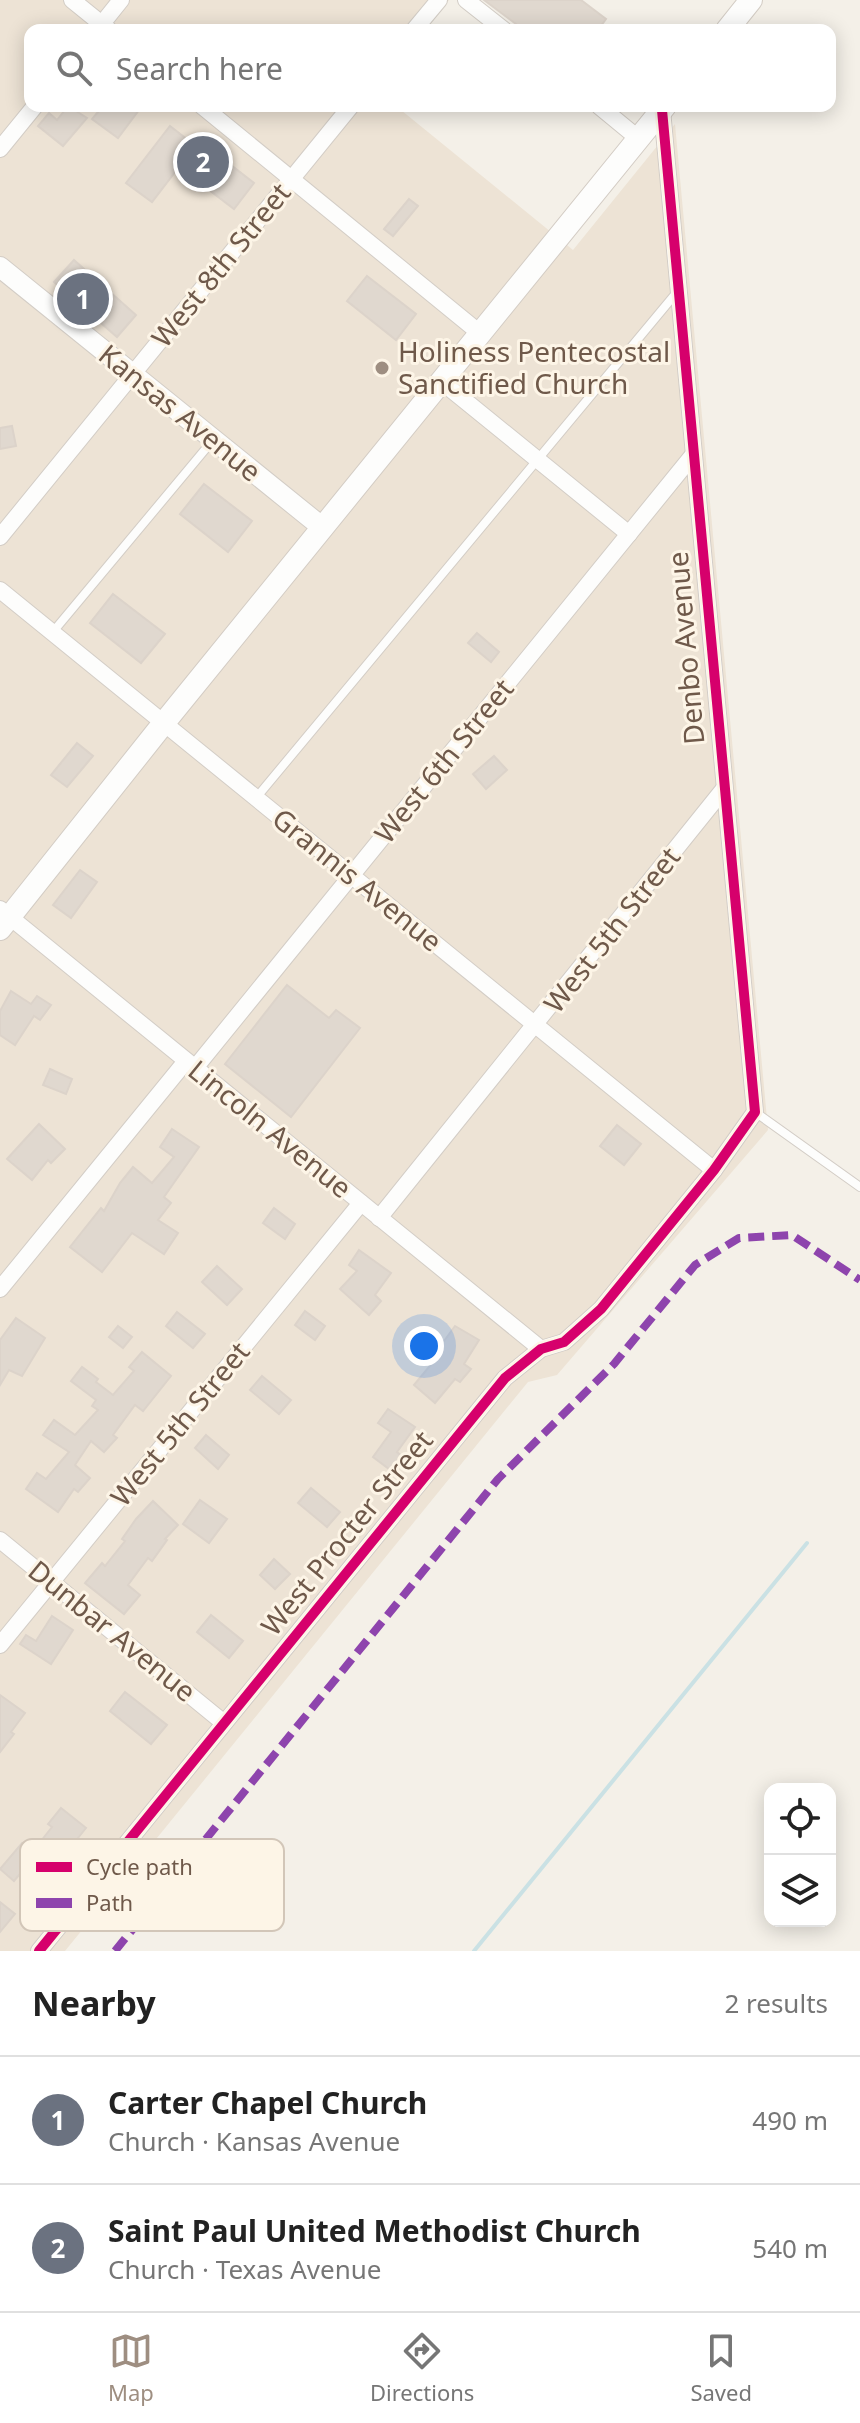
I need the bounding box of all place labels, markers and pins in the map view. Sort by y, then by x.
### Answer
pin: 2 [177,132,229,192]
pin: 1 [57,269,109,329]
place label: Holiness Pentecostal Sanctified Church [398,332,670,402]
marker: Holiness Pentecostal Sanctified Church [373,359,391,377]

